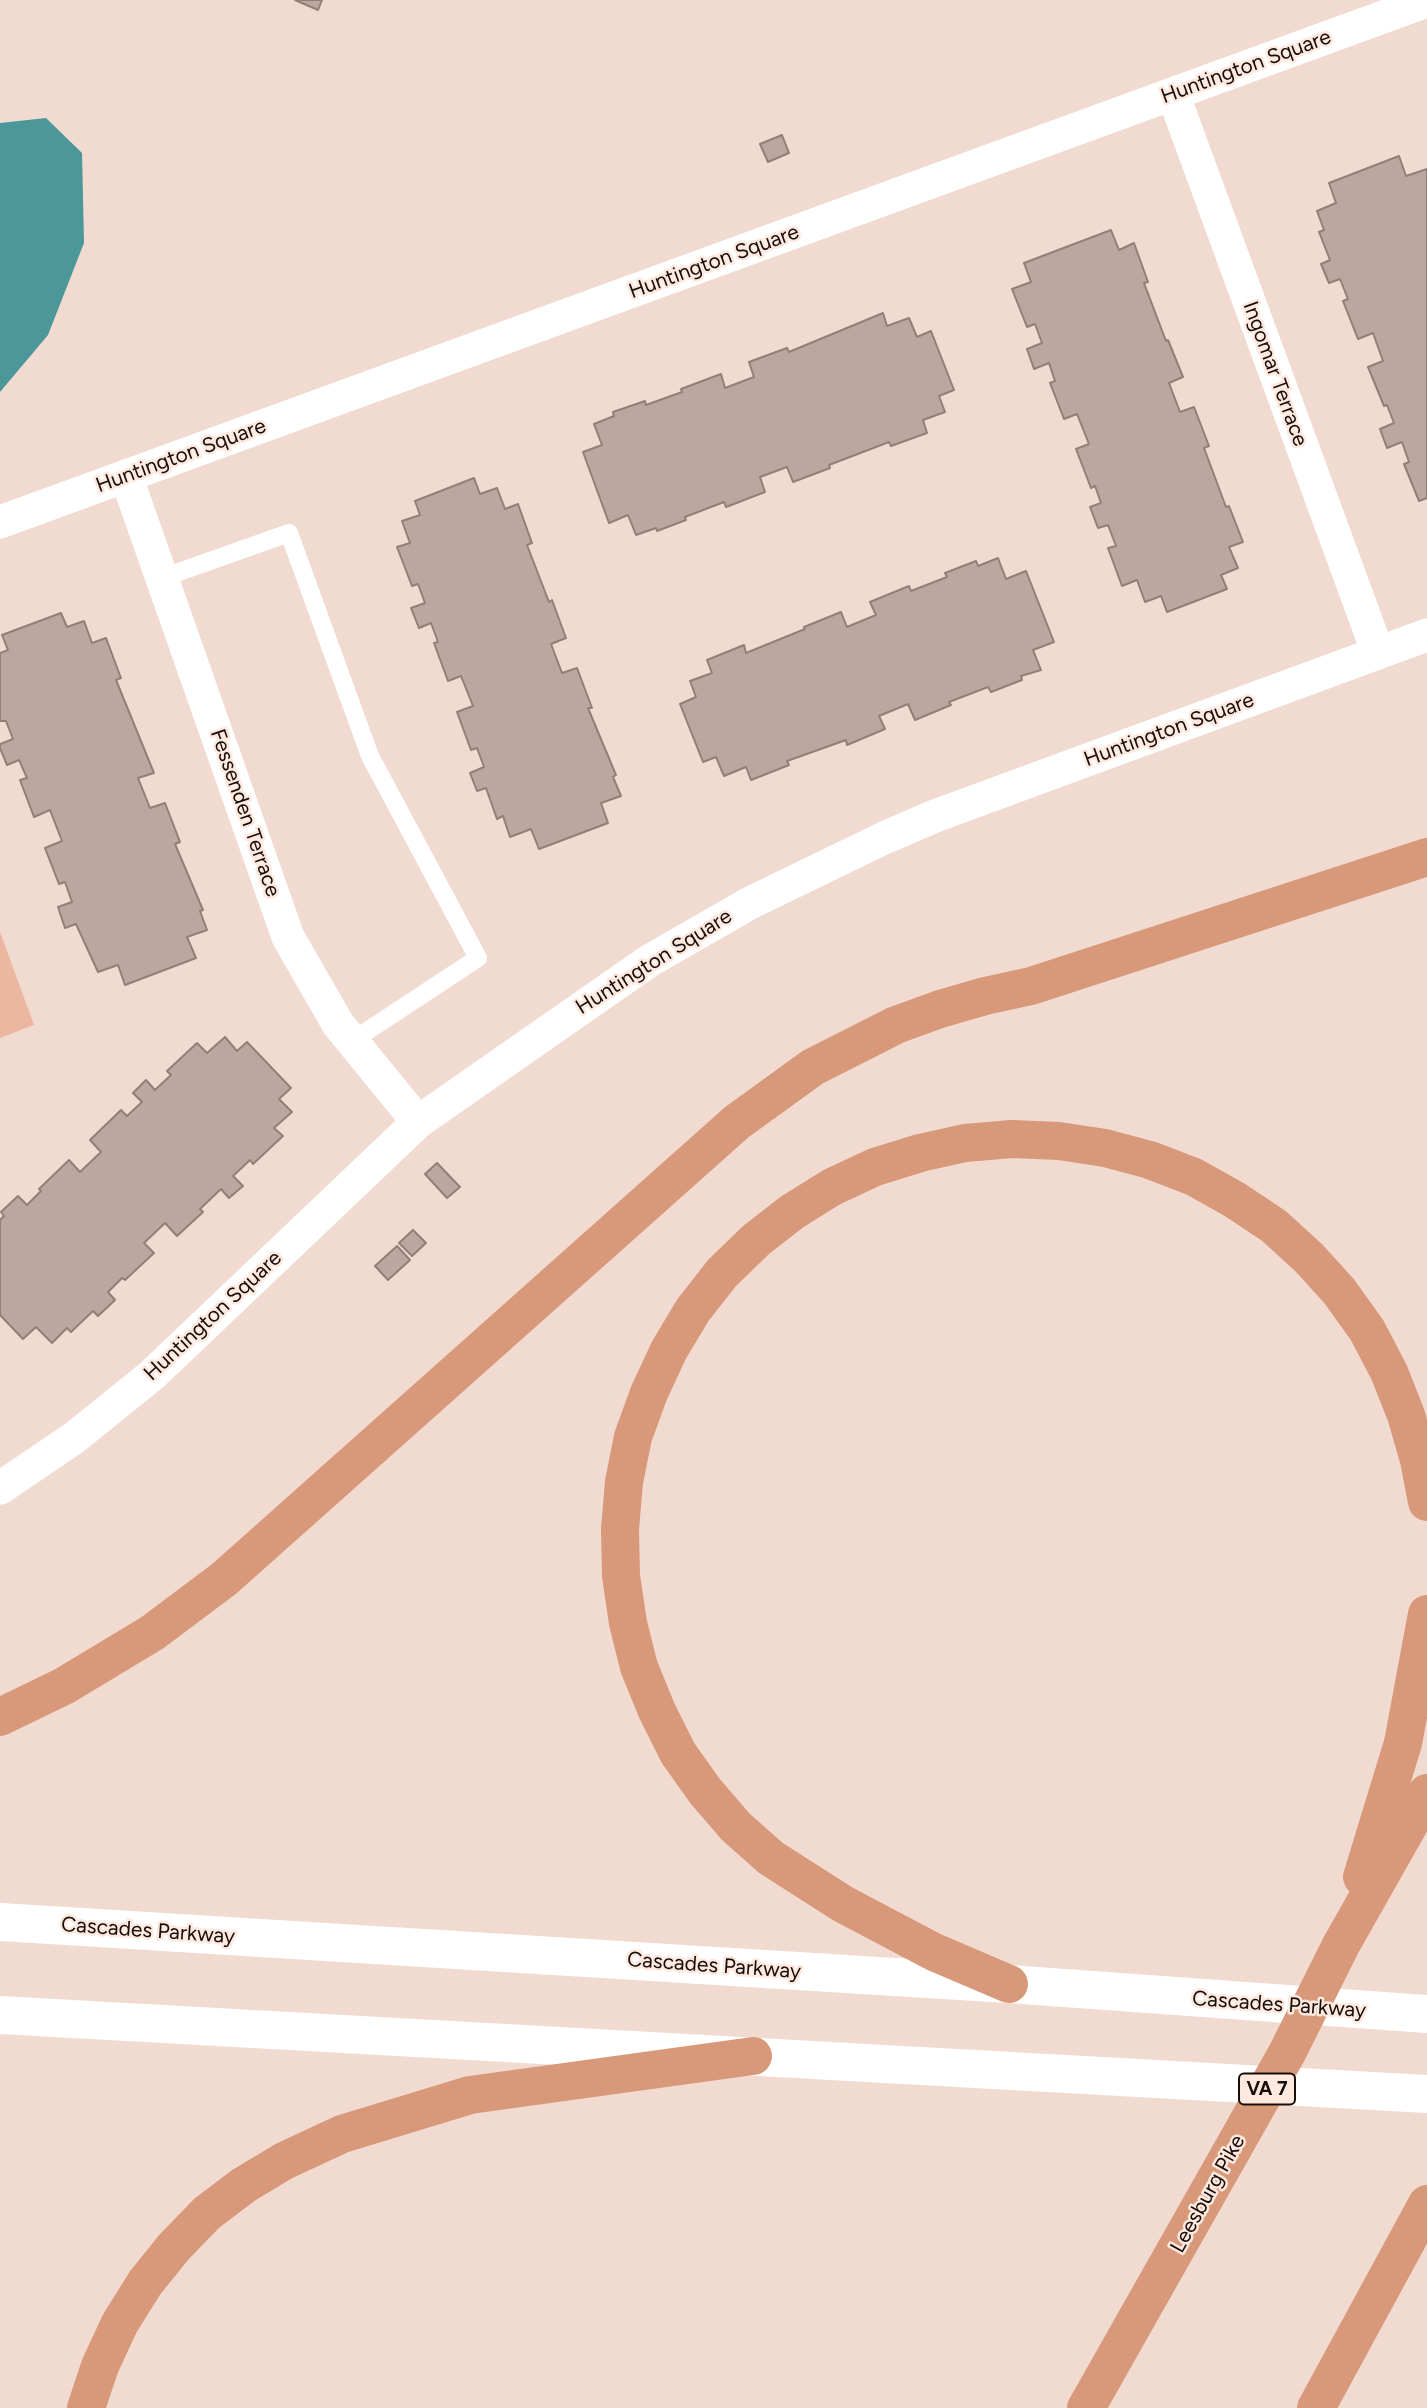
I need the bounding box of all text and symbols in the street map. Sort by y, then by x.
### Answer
street label: Huntington Square [1158,25,1334,109]
street label: Huntington Square [626,220,802,304]
street label: Ingomar Terrace [1237,298,1313,450]
street label: Huntington Square [93,414,269,498]
street label: Huntington Square [1081,688,1257,772]
street label: Fessenden Terrace [204,726,286,900]
street label: Huntington Square [571,904,737,1020]
street label: Huntington Square [139,1246,287,1386]
street label: Cascades Parkway [60,1912,236,1950]
street label: Cascades Parkway [626,1947,802,1985]
street label: Cascades Parkway [1191,1986,1367,2024]
road number: VA 7 [1239,2074,1295,2104]
street label: Leesburg Pike [1165,2131,1251,2257]

